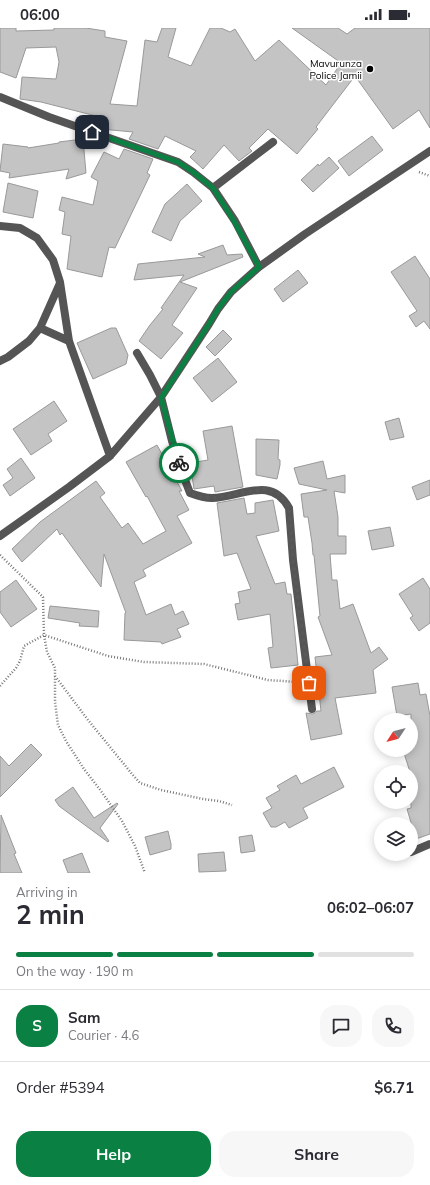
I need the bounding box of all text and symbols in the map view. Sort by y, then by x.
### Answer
text: 06:00 [20,5,60,24]
place label: Mavurunza Police Jamii [310,57,362,82]
marker: Mavurunza Police Jamii [365,64,375,74]
pin [75,115,109,149]
icon: home [81,121,103,143]
courier [159,443,199,483]
icon: bike [168,452,190,474]
pin [292,666,326,700]
icon: bag [298,672,320,694]
north arrow [374,713,418,757]
map controls [374,713,418,861]
button: locate [374,765,418,809]
button: layers [374,817,418,861]
text: Arriving in [16,884,78,900]
text: 2 min [16,898,85,931]
text: 06:02–06:07 [327,898,414,917]
text: On the way · 190 m [16,963,133,979]
button: chat [320,1005,362,1047]
button: phone [372,1005,414,1047]
text: Sam [68,1008,100,1027]
text: S [32,1016,42,1035]
text: Courier · 4.6 [68,1027,139,1043]
text: Order #5394 [16,1078,104,1097]
text: $6.71 [374,1078,414,1097]
button: Help [16,1131,211,1177]
button: Share [219,1131,414,1177]

